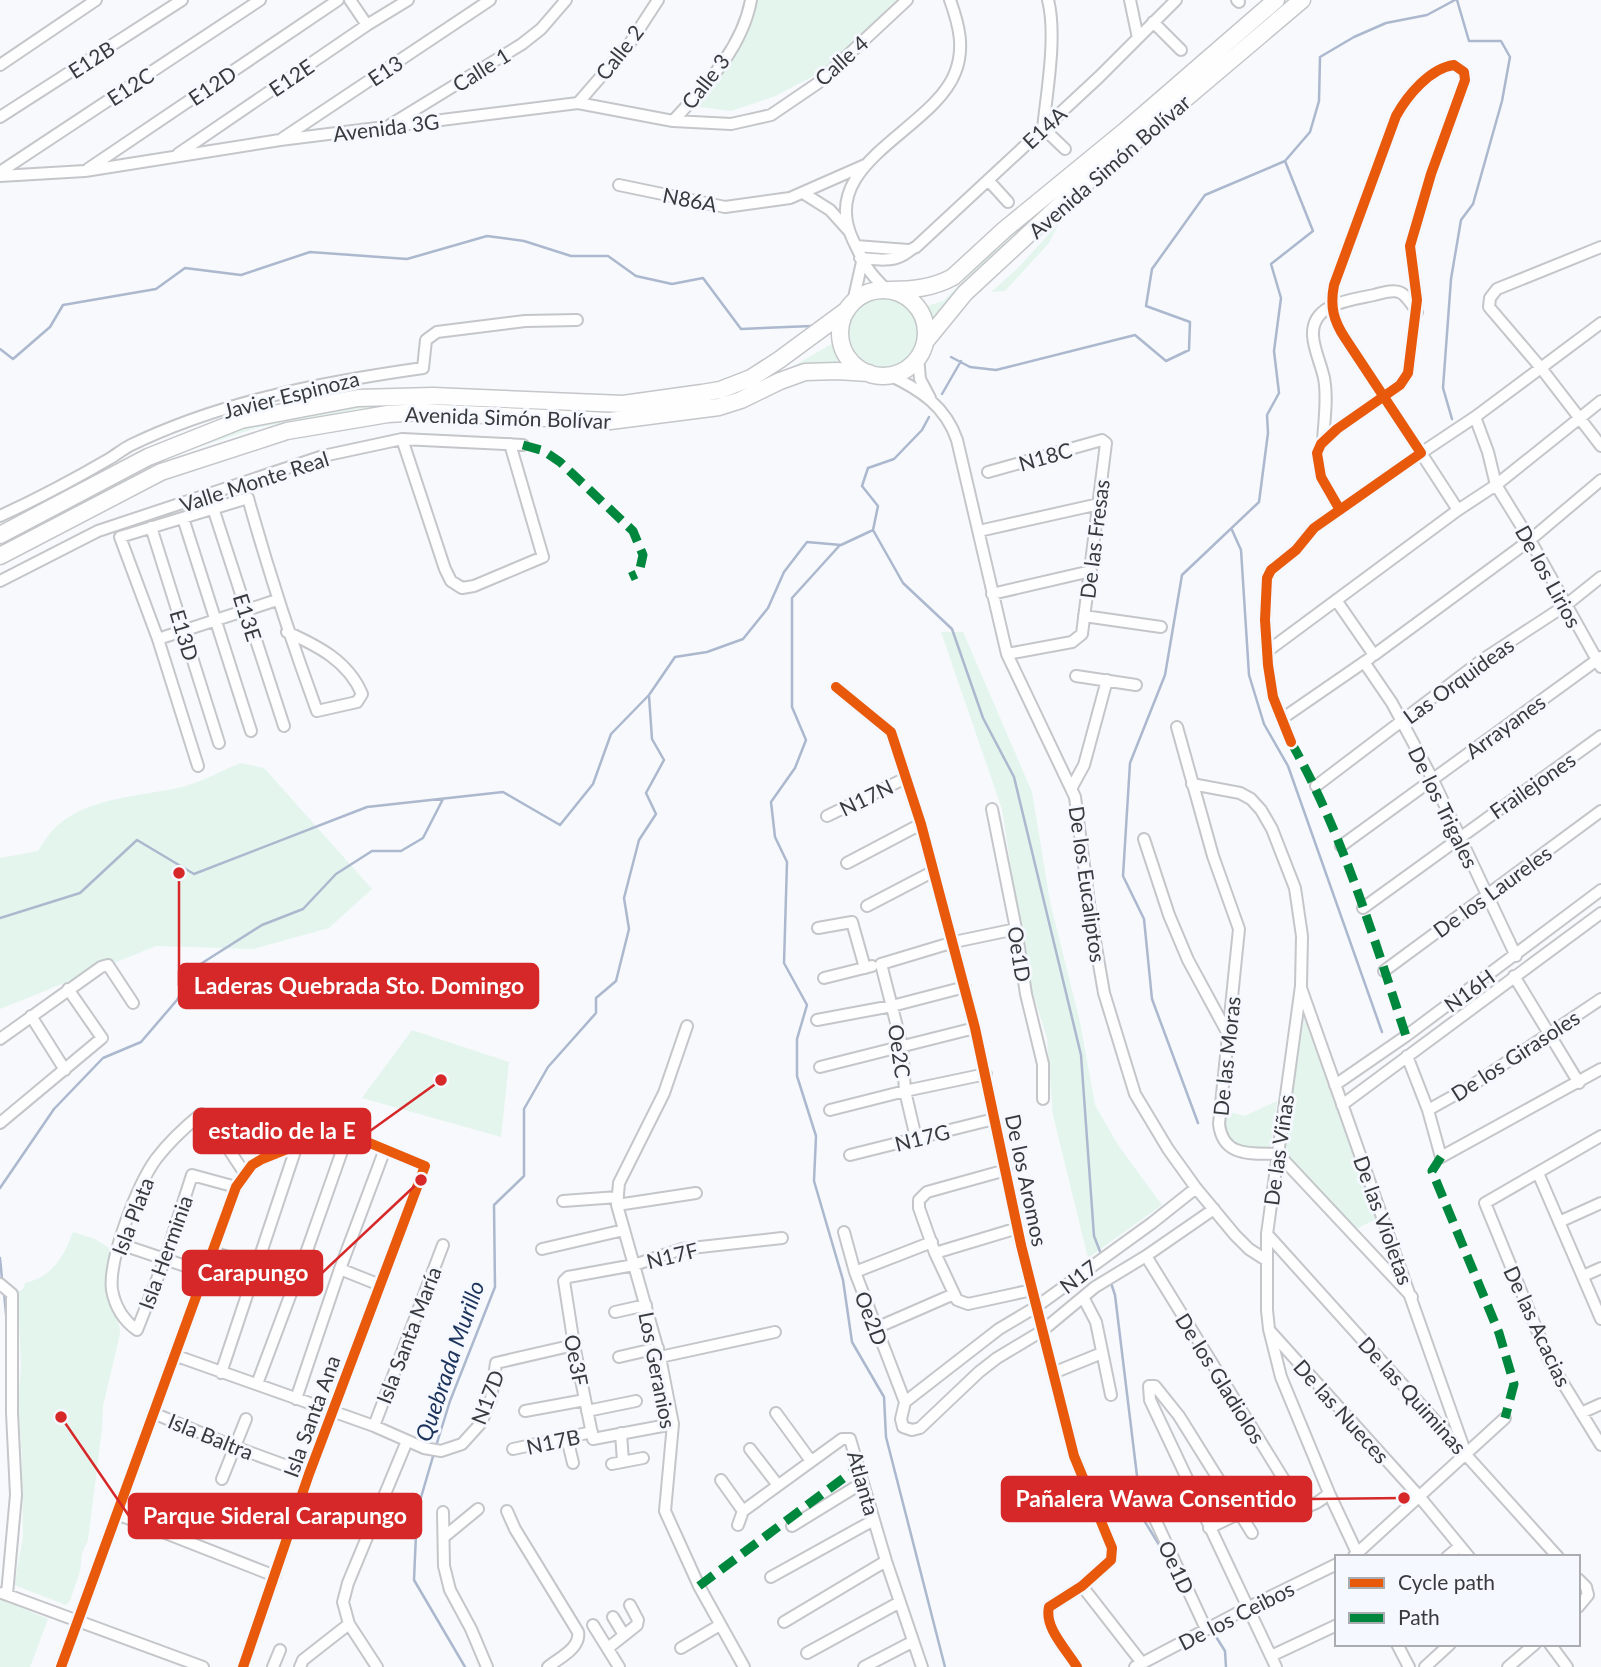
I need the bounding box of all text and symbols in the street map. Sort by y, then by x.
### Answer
street label: Calle 2 [590,19,648,85]
street label: Calle 4 [809,30,873,90]
street label: E12B [63,35,119,83]
street label: Calle 1 [448,42,514,96]
street label: Calle 3 [676,48,734,114]
street label: E13 [363,49,407,91]
street label: E12E [264,53,318,101]
street label: E12D [183,60,241,110]
street label: E12C [102,62,158,110]
street label: Avenida Simón Bolívar [1023,89,1195,243]
street label: E14A [1017,100,1072,153]
street label: Avenida 3G [331,108,441,146]
street label: N86A [661,182,720,217]
street label: Javier Espinoza [220,365,362,423]
street label: Avenida Simón Bolívar [405,401,612,433]
street label: N18C [1015,436,1075,476]
street label: Valle Monte Real [176,445,332,517]
street label: De las Fresas [1074,478,1114,600]
street label: De los Lirios [1511,520,1587,632]
street label: E13E [229,590,267,644]
street label: E13D [165,606,205,664]
street label: Las Orquideas [1398,632,1518,728]
street label: Arrayanes [1460,689,1550,763]
street label: De los Trigales [1404,742,1484,872]
street label: Frailejones [1484,746,1580,824]
street label: N17N [835,773,897,821]
street label: De los Eucaliptos [1065,804,1111,964]
street label: De los Laureles [1428,840,1556,942]
street label: Oe1D [1003,924,1037,984]
street label: N16H [1439,963,1499,1017]
callout: Laderas Quebrada Sto. Domingo [179,964,538,1008]
text: Laderas Quebrada Sto. Domingo [194,971,524,999]
street label: De las Moras [1207,995,1245,1117]
street label: De los Girasoles [1446,1004,1584,1106]
street label: Oe2C [884,1023,916,1079]
street label: De las Viñas [1258,1093,1298,1207]
callout: estadio de la E [194,1109,370,1153]
street label: De los Aromos [1001,1112,1053,1248]
text: estadio de la E [208,1116,356,1144]
street label: N17G [892,1118,952,1156]
street label: De las Violetas [1349,1152,1419,1288]
street label: Isla Plata [106,1174,158,1258]
street label: Isla Herminia [133,1192,197,1312]
street label: N17F [644,1237,700,1273]
callout: Carapungo [183,1251,322,1295]
street label: N17 [1054,1254,1102,1298]
text: Carapungo [197,1258,309,1286]
street label: De las Acacias [1499,1262,1577,1390]
street label: Isla Santa María [370,1263,446,1407]
water label: Quebrada Murillo [408,1277,490,1445]
street label: Oe2D [850,1287,894,1349]
street label: De los Gladiolos [1171,1308,1271,1448]
street label: Los Geranios [634,1310,682,1430]
street label: De las Quiminas [1354,1331,1472,1459]
street label: Oe3F [560,1332,594,1388]
street label: Isla Santa Ana [277,1352,345,1480]
street label: De las Nueces [1289,1354,1395,1468]
street label: N17D [465,1366,509,1428]
street label: Isla Baltra [165,1408,257,1464]
street label: N17B [524,1423,582,1459]
street label: Atlanta [843,1448,885,1518]
callout: Pañalera Wawa Consentido [1002,1477,1311,1521]
text: Pañalera Wawa Consentido [1015,1484,1297,1512]
callout: Parque Sideral Carapungo [129,1494,421,1538]
text: Parque Sideral Carapungo [143,1501,407,1529]
street label: Oe1D [1154,1536,1200,1598]
legend [1335,1555,1580,1646]
text: Cycle path [1398,1569,1495,1594]
street label: De los Ceibos [1174,1575,1298,1655]
text: Path [1398,1604,1440,1629]

